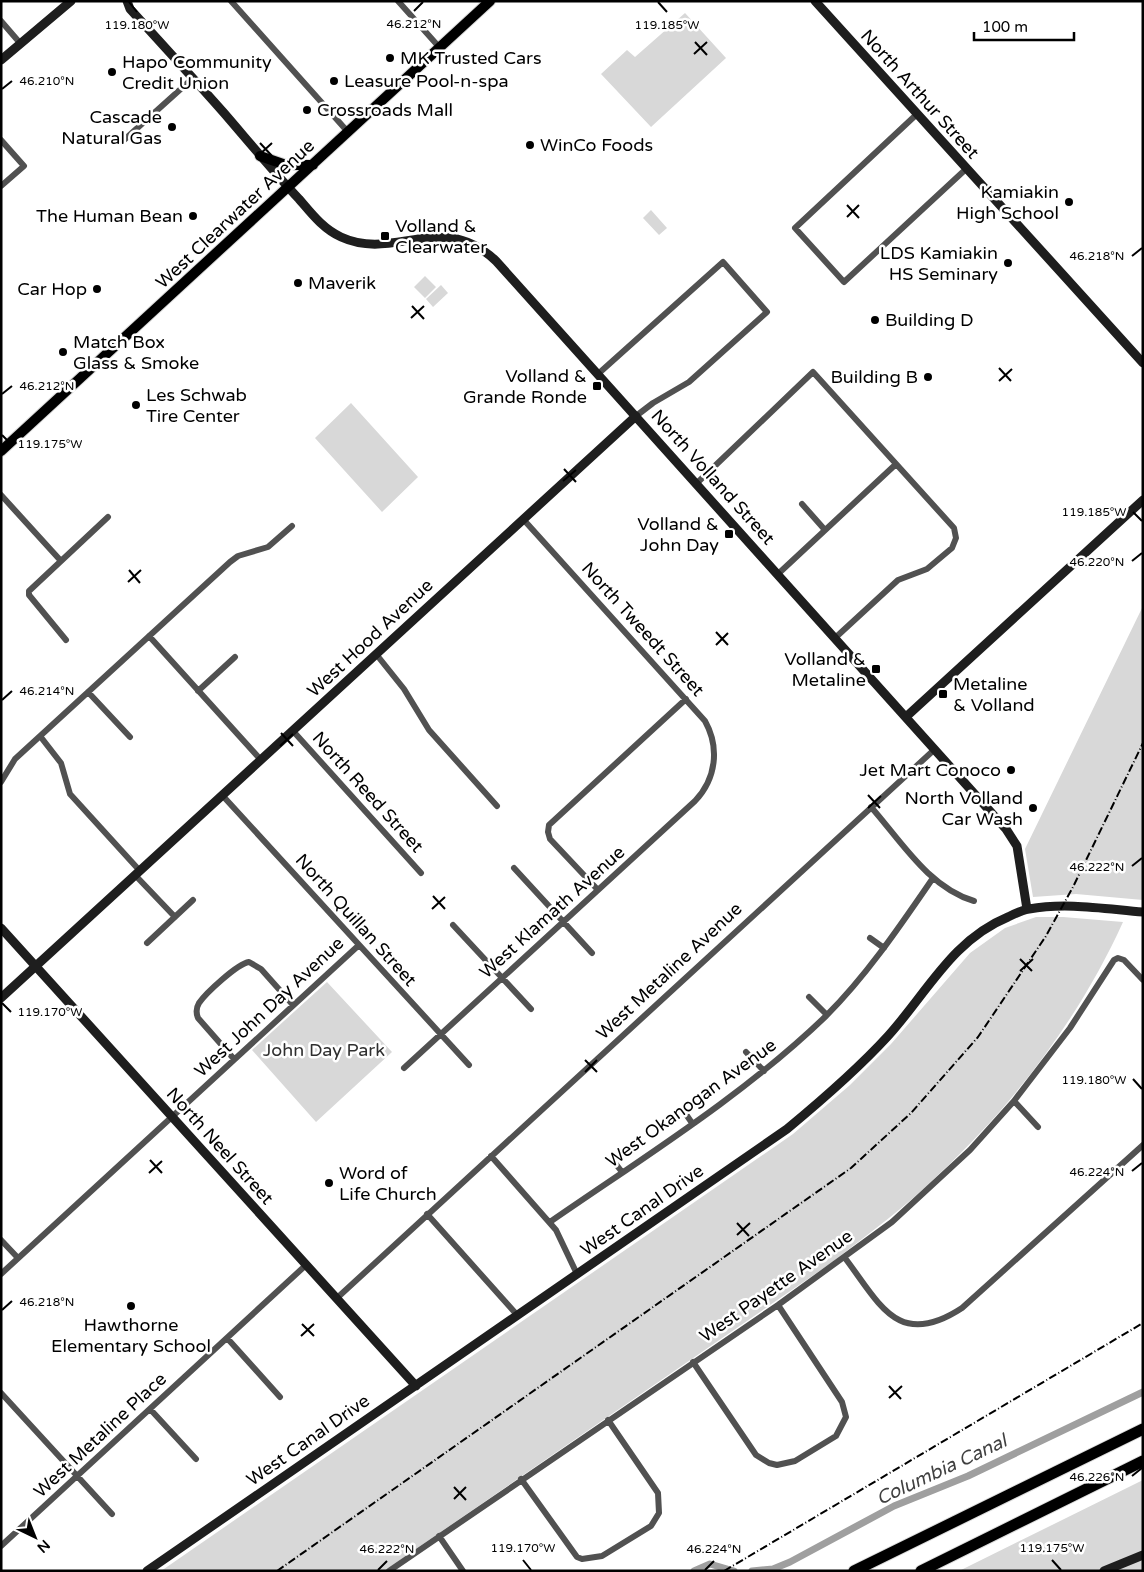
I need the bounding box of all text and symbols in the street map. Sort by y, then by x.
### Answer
scale bar [974,10,1074,42]
text: 46.212°N [387,17,441,31]
text: 119.180°W [104,18,170,32]
text: 119.185°W [635,18,699,32]
text: 100 m [982,18,1028,36]
street label: North Arthur Street [856,25,984,163]
place label: MK Trusted Cars [400,47,542,69]
place label: Hapo Community Credit Union [122,51,272,94]
marker: MK Trusted Cars [384,52,396,64]
marker: Hapo Community Credit Union [106,66,118,78]
place label: Leasure Pool-n-spa [344,70,509,92]
text: 46.210°N [20,74,74,88]
marker: Leasure Pool-n-spa [328,75,340,87]
place label: Crossroads Mall [317,99,453,121]
marker: Crossroads Mall [301,104,313,116]
place label: Cascade Natural Gas [61,106,162,149]
marker: Cascade Natural Gas [166,121,178,133]
place label: WinCo Foods [540,134,653,156]
street label: West Clearwater Avenue [151,135,319,293]
marker: WinCo Foods [524,139,536,151]
place label: Kamiakin High School [956,181,1059,224]
marker: Kamiakin High School [1063,196,1075,208]
place label: The Human Bean [36,205,183,227]
marker: The Human Bean [187,210,199,222]
place label: Volland & Clearwater [395,215,487,258]
marker: Volland & Clearwater [379,230,391,242]
place label: LDS Kamiakin HS Seminary [880,242,998,285]
text: 46.218°N [1070,249,1124,263]
marker: LDS Kamiakin HS Seminary [1002,257,1014,269]
place label: Maverik [308,272,376,294]
marker: Maverik [292,277,304,289]
place label: Car Hop [17,278,87,300]
marker: Car Hop [91,283,103,295]
place label: Building D [885,309,974,331]
marker: Building D [869,314,881,326]
place label: Match Box Glass & Smoke [73,331,199,374]
marker: Match Box Glass & Smoke [57,346,69,358]
place label: Volland & Grande Ronde [463,365,587,408]
place label: Building B [830,366,918,388]
marker: Building B [922,371,934,383]
text: 46.212°N [20,379,74,393]
marker: Volland & Grande Ronde [591,380,603,392]
place label: Les Schwab Tire Center [146,384,247,427]
marker: Les Schwab Tire Center [130,399,142,411]
street label: North Volland Street [646,405,780,549]
text: 119.175°W [18,437,82,451]
text: 119.185°W [1062,505,1126,519]
place label: Volland & John Day [637,513,719,556]
marker: Volland & John Day [723,528,735,540]
text: 46.220°N [1070,555,1124,569]
street label: North Tweedt Street [577,557,709,701]
street label: West Hood Avenue [303,574,437,702]
place label: Volland & Metaline [784,648,866,691]
marker: Volland & Metaline [870,663,882,675]
place label: Metaline & Volland [953,673,1035,716]
text: 46.214°N [20,684,74,698]
marker: Metaline & Volland [937,688,949,700]
street label: North Reed Street [308,727,428,857]
place label: Jet Mart Conoco [859,759,1001,781]
marker: Jet Mart Conoco [1005,764,1017,776]
place label: North Volland Car Wash [905,787,1023,830]
marker: North Volland Car Wash [1027,802,1039,814]
street label: West Klamath Avenue [475,841,629,983]
street label: North Quillan Street [291,849,421,991]
text: 46.222°N [1070,860,1124,874]
street label: West Metaline Avenue [592,898,746,1044]
street label: West John Day Avenue [190,932,348,1082]
text: 119.170°W [17,1005,83,1019]
street label: West Okanogan Avenue [601,1034,781,1172]
park label: John Day Park [263,1039,385,1061]
text: 119.180°W [1061,1073,1127,1087]
street label: North Neel Street [162,1083,278,1209]
street label: West Canal Drive [576,1159,708,1261]
place label: Word of Life Church [339,1162,437,1205]
text: 46.224°N [1070,1165,1124,1179]
marker: Word of Life Church [323,1177,335,1189]
street label: West Payette Avenue [695,1225,857,1347]
text: 46.218°N [20,1295,74,1309]
marker: Hawthorne Elementary School [125,1300,137,1312]
place label: Hawthorne Elementary School [51,1314,211,1357]
street label: West Metaline Place [29,1368,171,1502]
street label: West Canal Drive [242,1389,374,1491]
water label: Columbia Canal [873,1429,1012,1510]
text: 46.226°N [1070,1470,1124,1484]
north arrow [10,1512,60,1562]
text: N [34,1536,53,1556]
text: 119.170°W [490,1541,556,1555]
text: 119.175°W [1020,1541,1084,1555]
text: 46.222°N [360,1542,414,1556]
text: 46.224°N [687,1542,741,1556]

